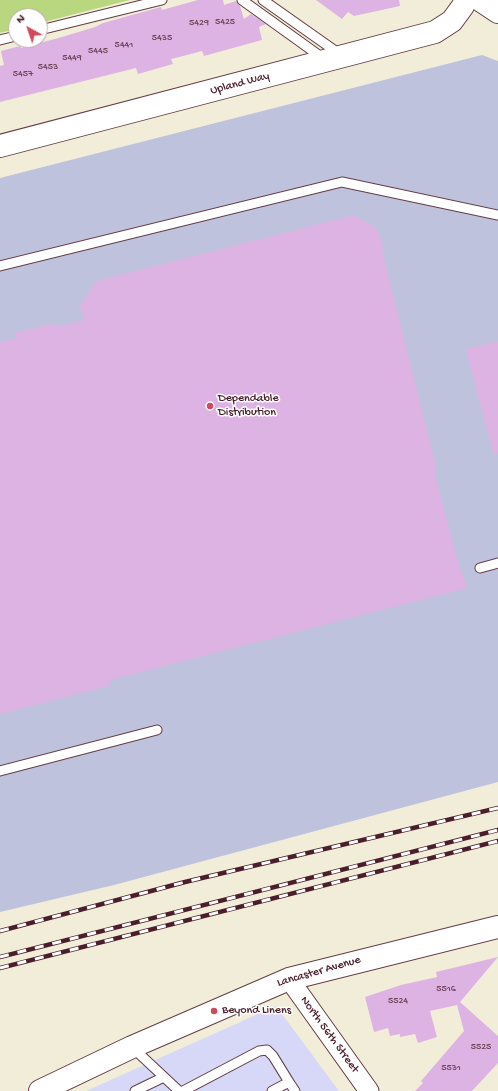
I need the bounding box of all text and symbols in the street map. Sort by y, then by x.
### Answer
north arrow [8,8,48,48]
text: N [14,13,28,26]
house number: 5425 [215,16,235,28]
house number: 5429 [189,17,209,29]
house number: 5435 [152,32,172,44]
house number: 5441 [115,39,133,51]
house number: 5445 [88,45,108,57]
house number: 5449 [62,52,82,64]
house number: 5453 [38,61,58,73]
house number: 5457 [13,68,33,80]
street label: Upland Way [209,69,271,99]
place label: Dependable Distribution [218,392,279,420]
marker: Dependable Distribution [205,401,215,411]
street label: Lancaster Avenue [276,953,362,991]
house number: 5516 [436,983,456,995]
street label: North 56th Street [296,994,362,1076]
house number: 5524 [388,995,408,1007]
place label: Beyond Linens [222,1004,291,1018]
marker: Beyond Linens [209,1006,219,1016]
house number: 5525 [471,1041,491,1053]
house number: 5531 [441,1062,461,1074]

